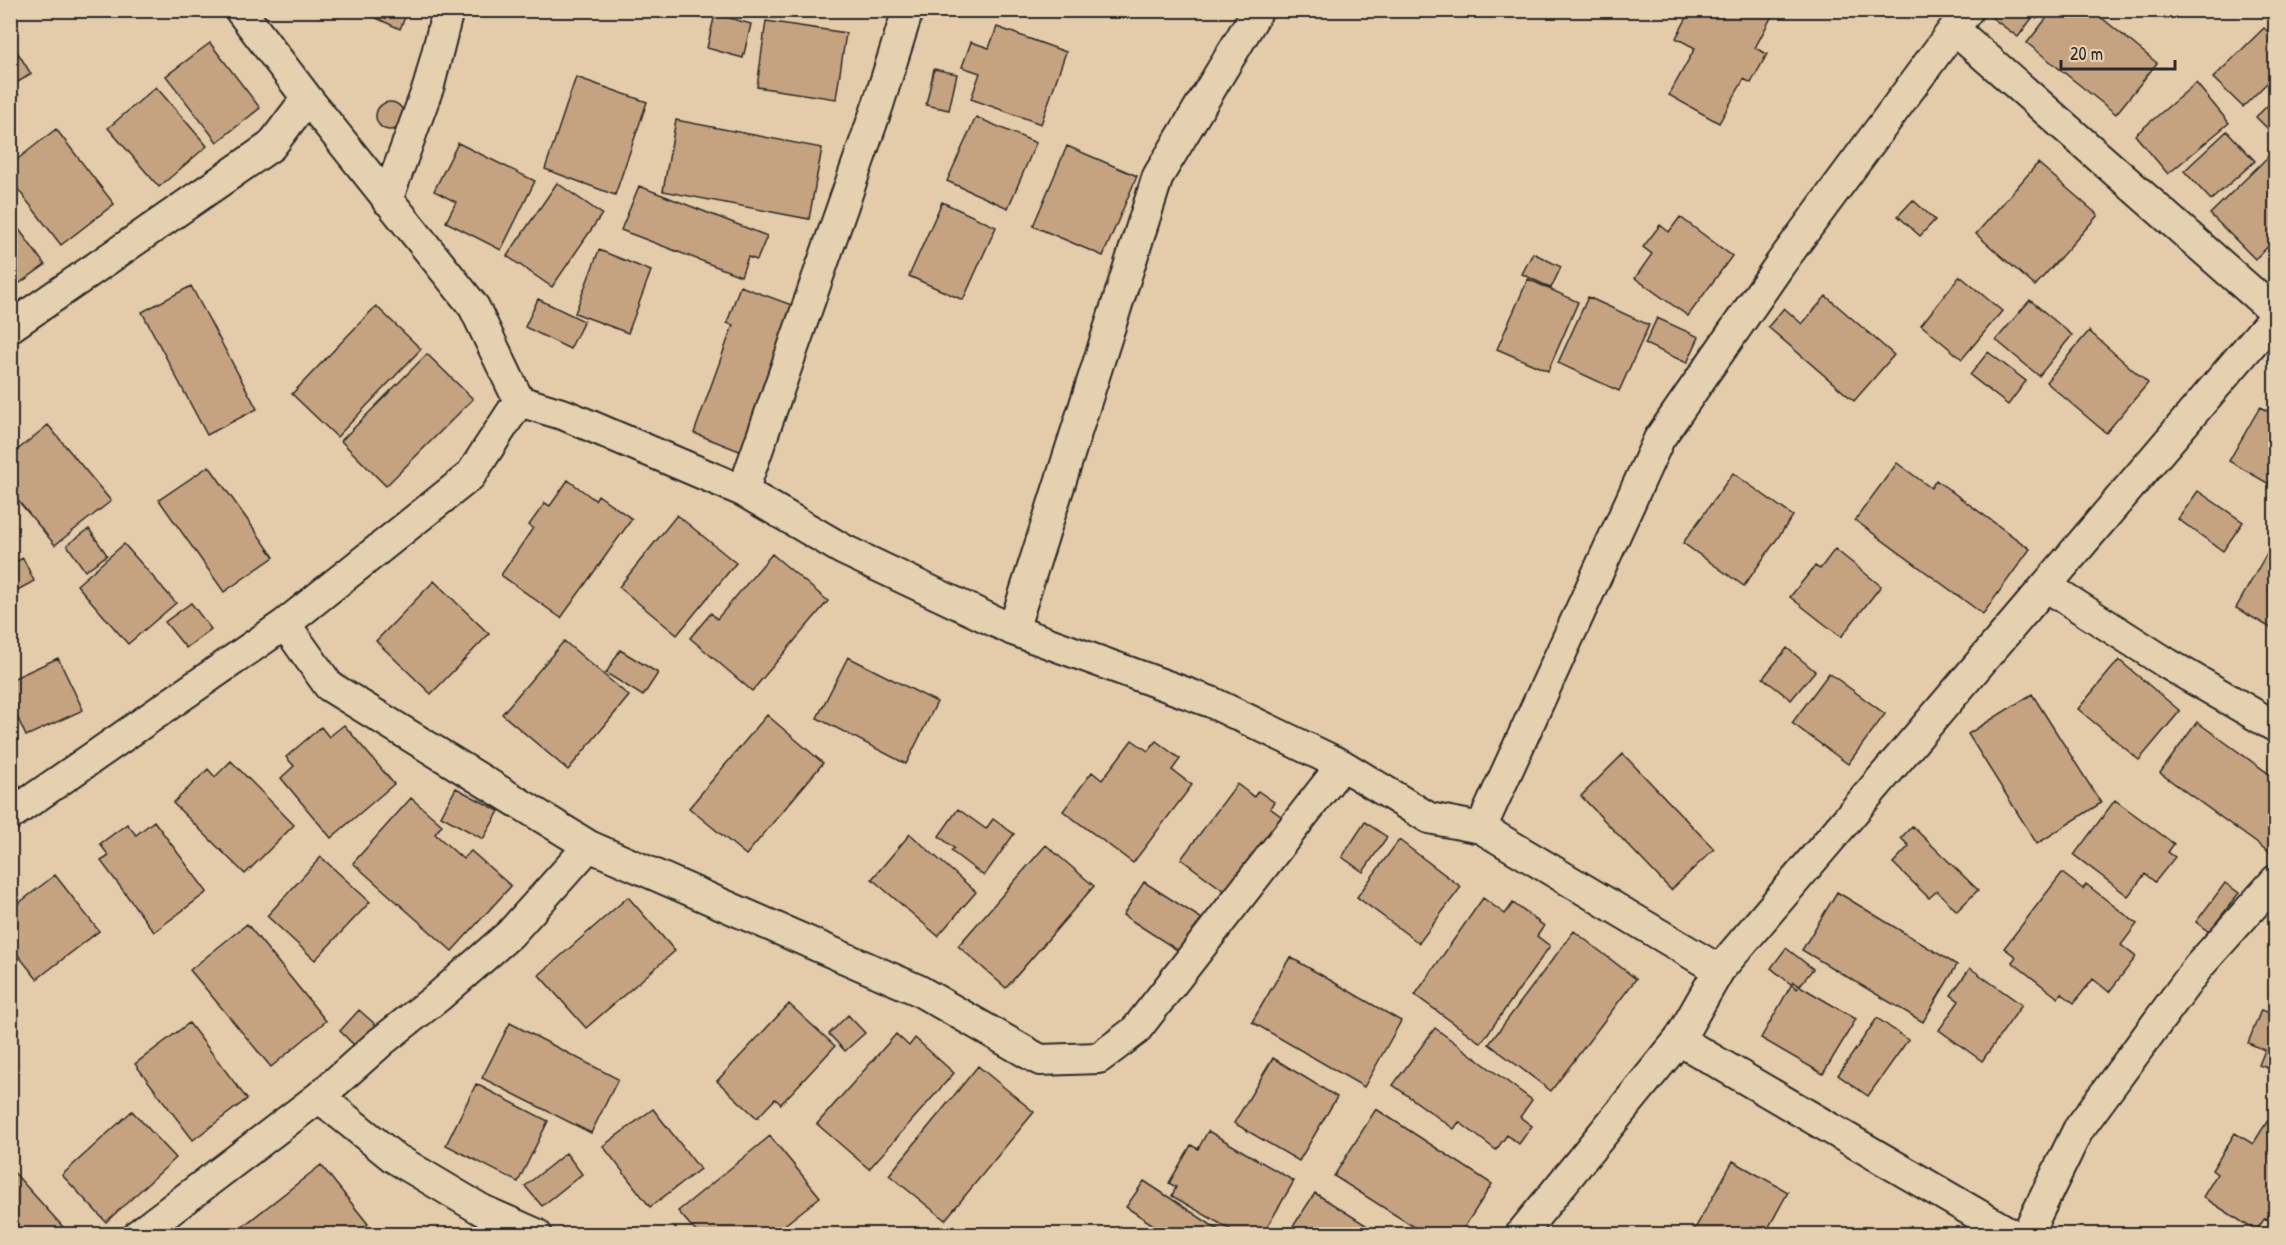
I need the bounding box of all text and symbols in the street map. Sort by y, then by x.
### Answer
scale bar [2061,33,2175,71]
text: 20 m [2070,41,2103,66]

